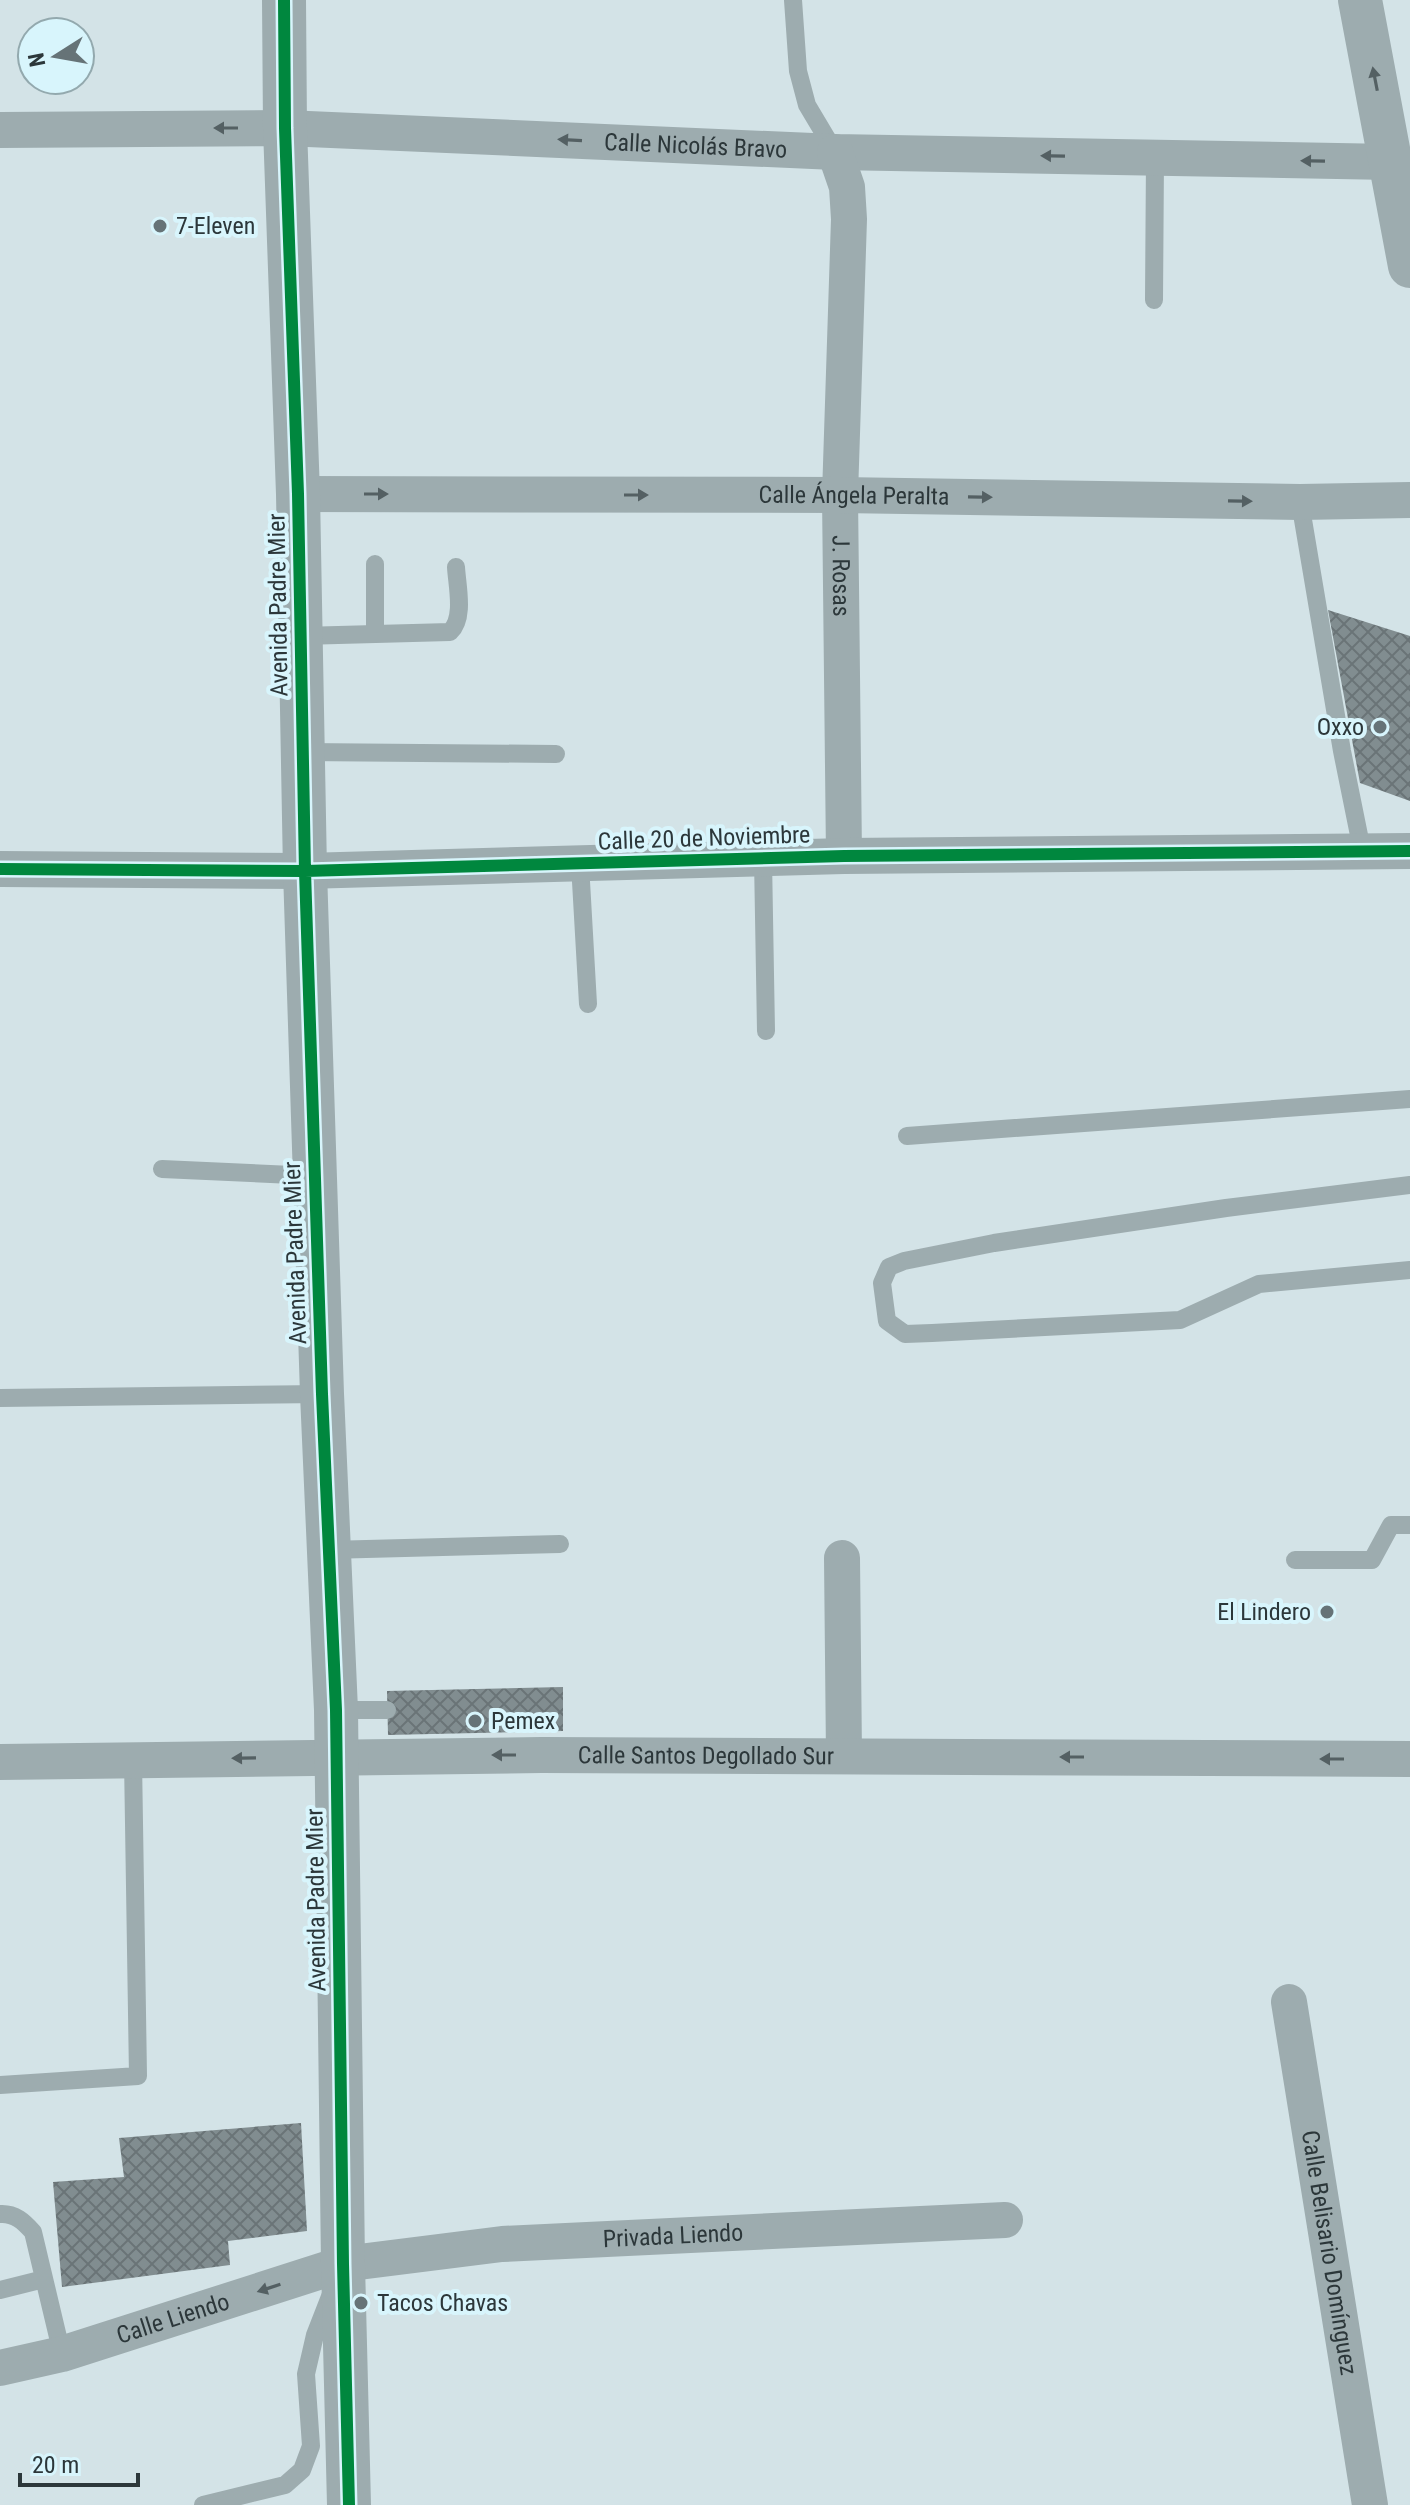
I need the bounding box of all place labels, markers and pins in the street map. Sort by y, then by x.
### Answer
place label: 7-Eleven [176,212,255,240]
marker: 7-Eleven [151,217,169,235]
place label: Oxxo [1317,713,1364,741]
marker: Oxxo [1371,718,1389,736]
place label: El Lindero [1217,1598,1311,1626]
marker: El Lindero [1318,1603,1336,1621]
place label: Pemex [491,1707,555,1735]
marker: Pemex [466,1712,484,1730]
place label: Tacos Chavas [377,2289,508,2317]
marker: Tacos Chavas [352,2294,370,2312]

